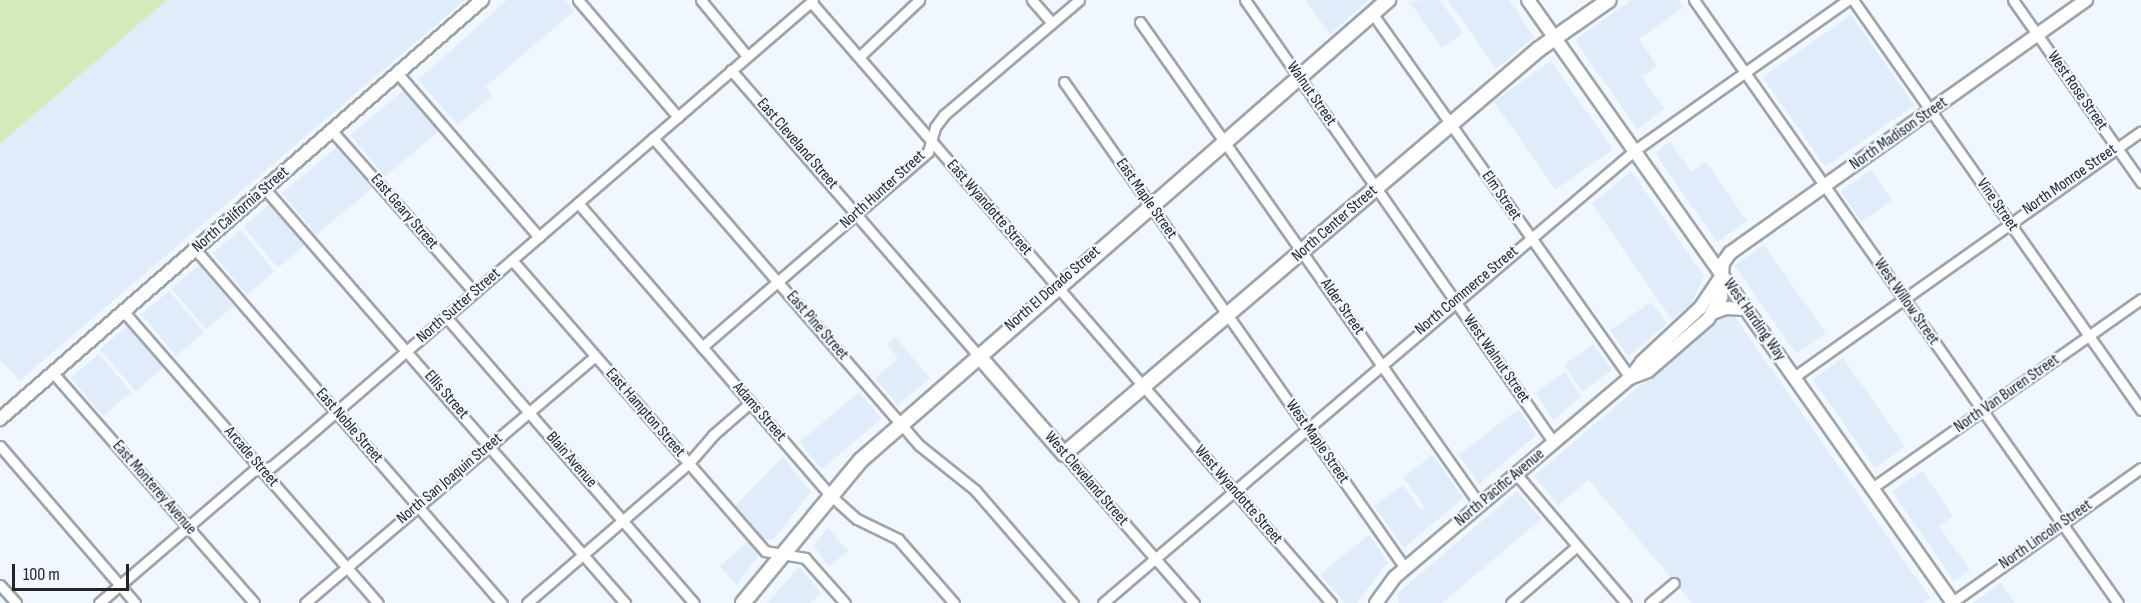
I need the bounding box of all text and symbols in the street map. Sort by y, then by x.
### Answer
street label: West Rose Street [2043,48,2111,134]
street label: Walnut Street [1282,58,1340,130]
street label: North Madison Street [1847,93,1951,175]
street label: East Cleveland Street [752,95,842,193]
street label: North Monroe Street [2019,140,2121,220]
street label: North Hunter Street [837,147,929,233]
street label: East Maple Street [1111,155,1181,243]
street label: East Wyandotte Street [942,156,1036,260]
street label: North California Street [189,163,293,257]
street label: Elm Street [1477,167,1525,225]
street label: East Geary Street [366,170,442,254]
street label: Vine Street [1972,175,2022,235]
street label: North Center Street [1288,182,1382,266]
street label: North El Dorado Street [1001,242,1105,336]
street label: North Commerce Street [1412,242,1522,340]
street label: West Willow Street [1869,255,1943,349]
street label: North Sutter Street [413,265,505,347]
street label: Alder Street [1316,275,1368,339]
street label: West Harding Way [1719,275,1789,365]
street label: East Pine Street [782,288,852,364]
street label: West Walnut Street [1458,311,1534,407]
street label: North Van Buren Street [1951,351,2063,437]
street label: East Hampton Street [601,365,689,461]
street label: Ellis Street [420,367,472,423]
street label: Adams Street [728,379,790,445]
street label: East Noble Street [311,385,387,467]
street label: West Maple Street [1281,396,1353,488]
street label: Arcade Street [220,423,282,491]
street label: Blain Avenue [542,428,600,492]
street label: West Cleveland Street [1040,428,1132,530]
street label: North San Joaquin Street [393,429,507,529]
street label: East Monterey Avenue [108,437,200,539]
street label: West Wyandotte Street [1190,442,1286,548]
street label: North Pacific Avenue [1451,445,1549,531]
street label: North Lincoln Street [1996,496,2096,574]
scale bar [15,552,132,590]
text: 100 m [23,564,60,585]

